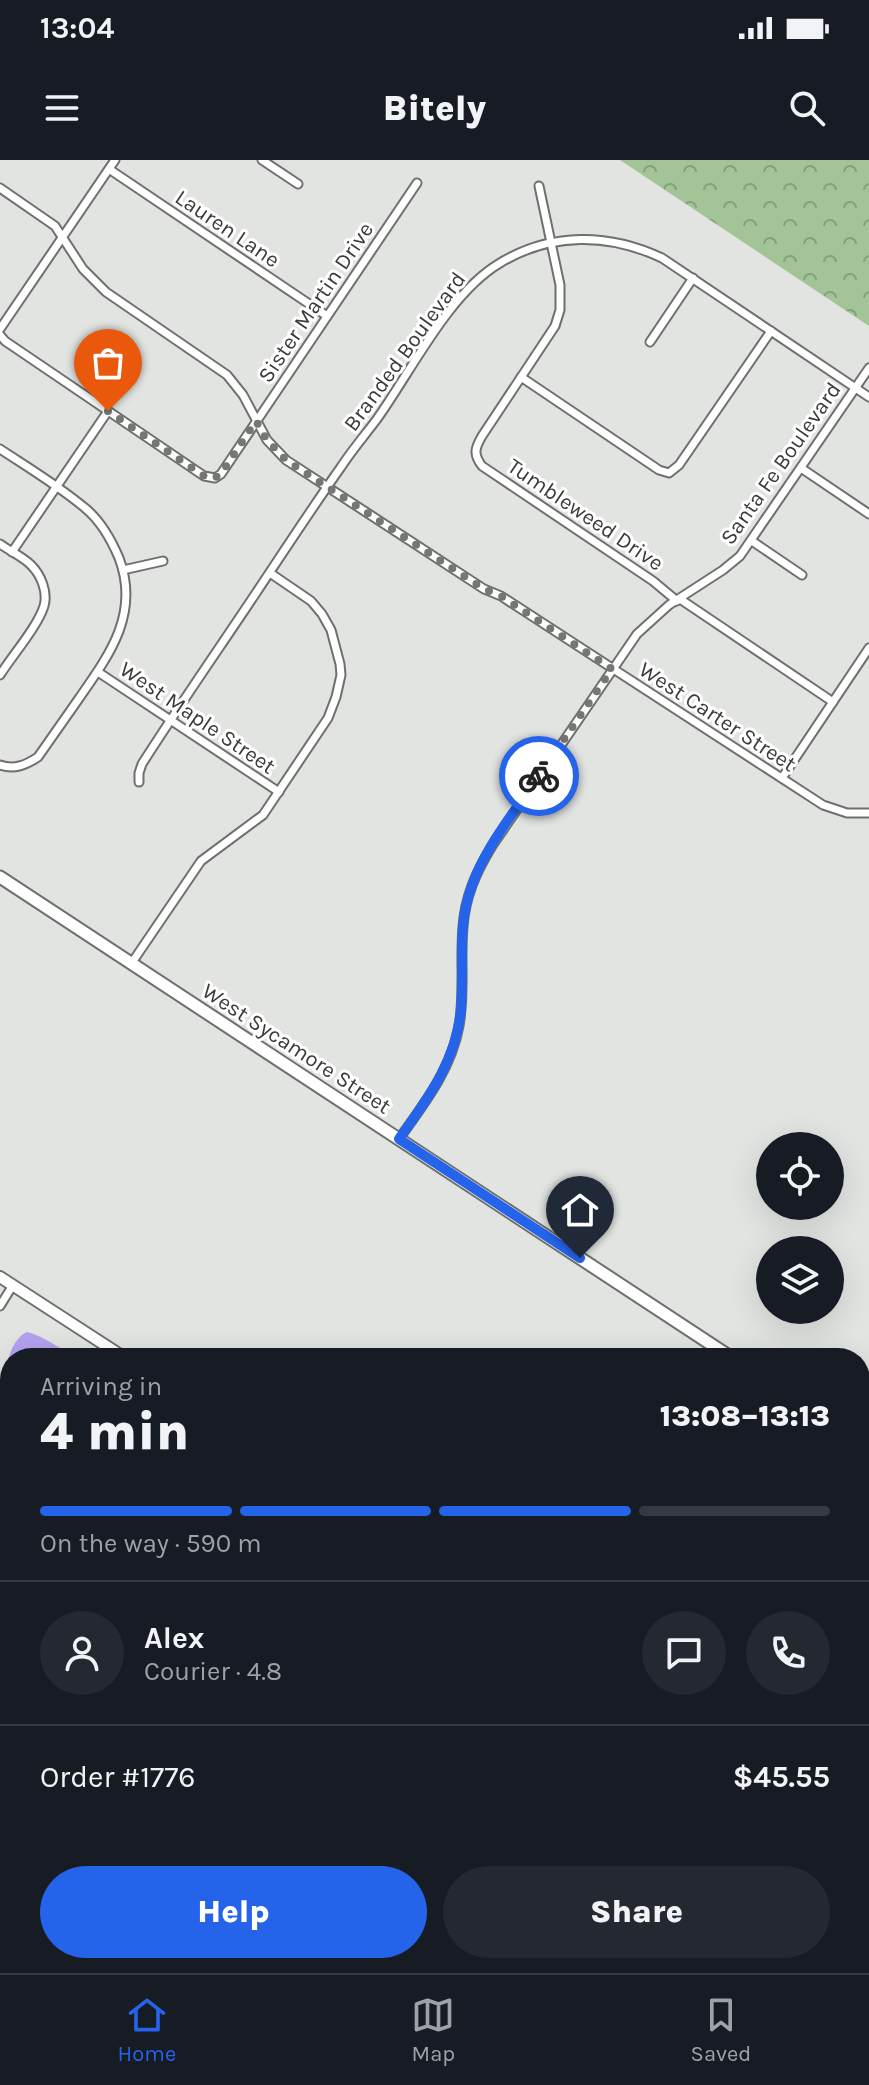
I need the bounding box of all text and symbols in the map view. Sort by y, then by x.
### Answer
text: 13:04 [40,10,114,46]
icon: menu [40,86,84,130]
icon: search [785,86,829,130]
text: Bitely [383,87,486,129]
street label: Lauren Lane [170,184,285,273]
street label: Sister Martin Drive [253,218,379,388]
street label: Branded Boulevard [338,267,471,436]
pin [74,329,142,411]
icon: bag [86,341,130,385]
street label: Santa Fe Boulevard [715,377,847,550]
street label: Tumbleweed Drive [503,453,668,577]
street label: West Maple Street [115,656,280,779]
street label: West Carter Street [634,656,801,777]
courier [499,736,579,816]
icon: bike [517,754,561,798]
street label: West Sycamore Street [197,978,396,1120]
map controls [756,1132,844,1324]
button: locate [756,1132,844,1220]
pin [546,1176,614,1258]
icon: home [558,1188,602,1232]
button: layers [756,1236,844,1324]
text: Arriving in [40,1371,162,1402]
text: 13:08–13:13 [660,1398,830,1434]
text: 4 min [40,1401,189,1462]
text: On the way · 590 m [40,1528,262,1559]
button: person [40,1611,124,1695]
button: chat [642,1611,726,1695]
button: phone [746,1611,830,1695]
text: Alex [144,1620,204,1656]
text: Courier · 4.8 [144,1656,282,1687]
text: Order #1776 [40,1759,195,1795]
text: $45.55 [733,1759,830,1795]
button: Help [40,1866,427,1958]
button: Share [443,1866,830,1958]
tab: Home [118,1993,176,2067]
tab: Map [411,1993,455,2067]
tab: Saved [691,1993,751,2067]

